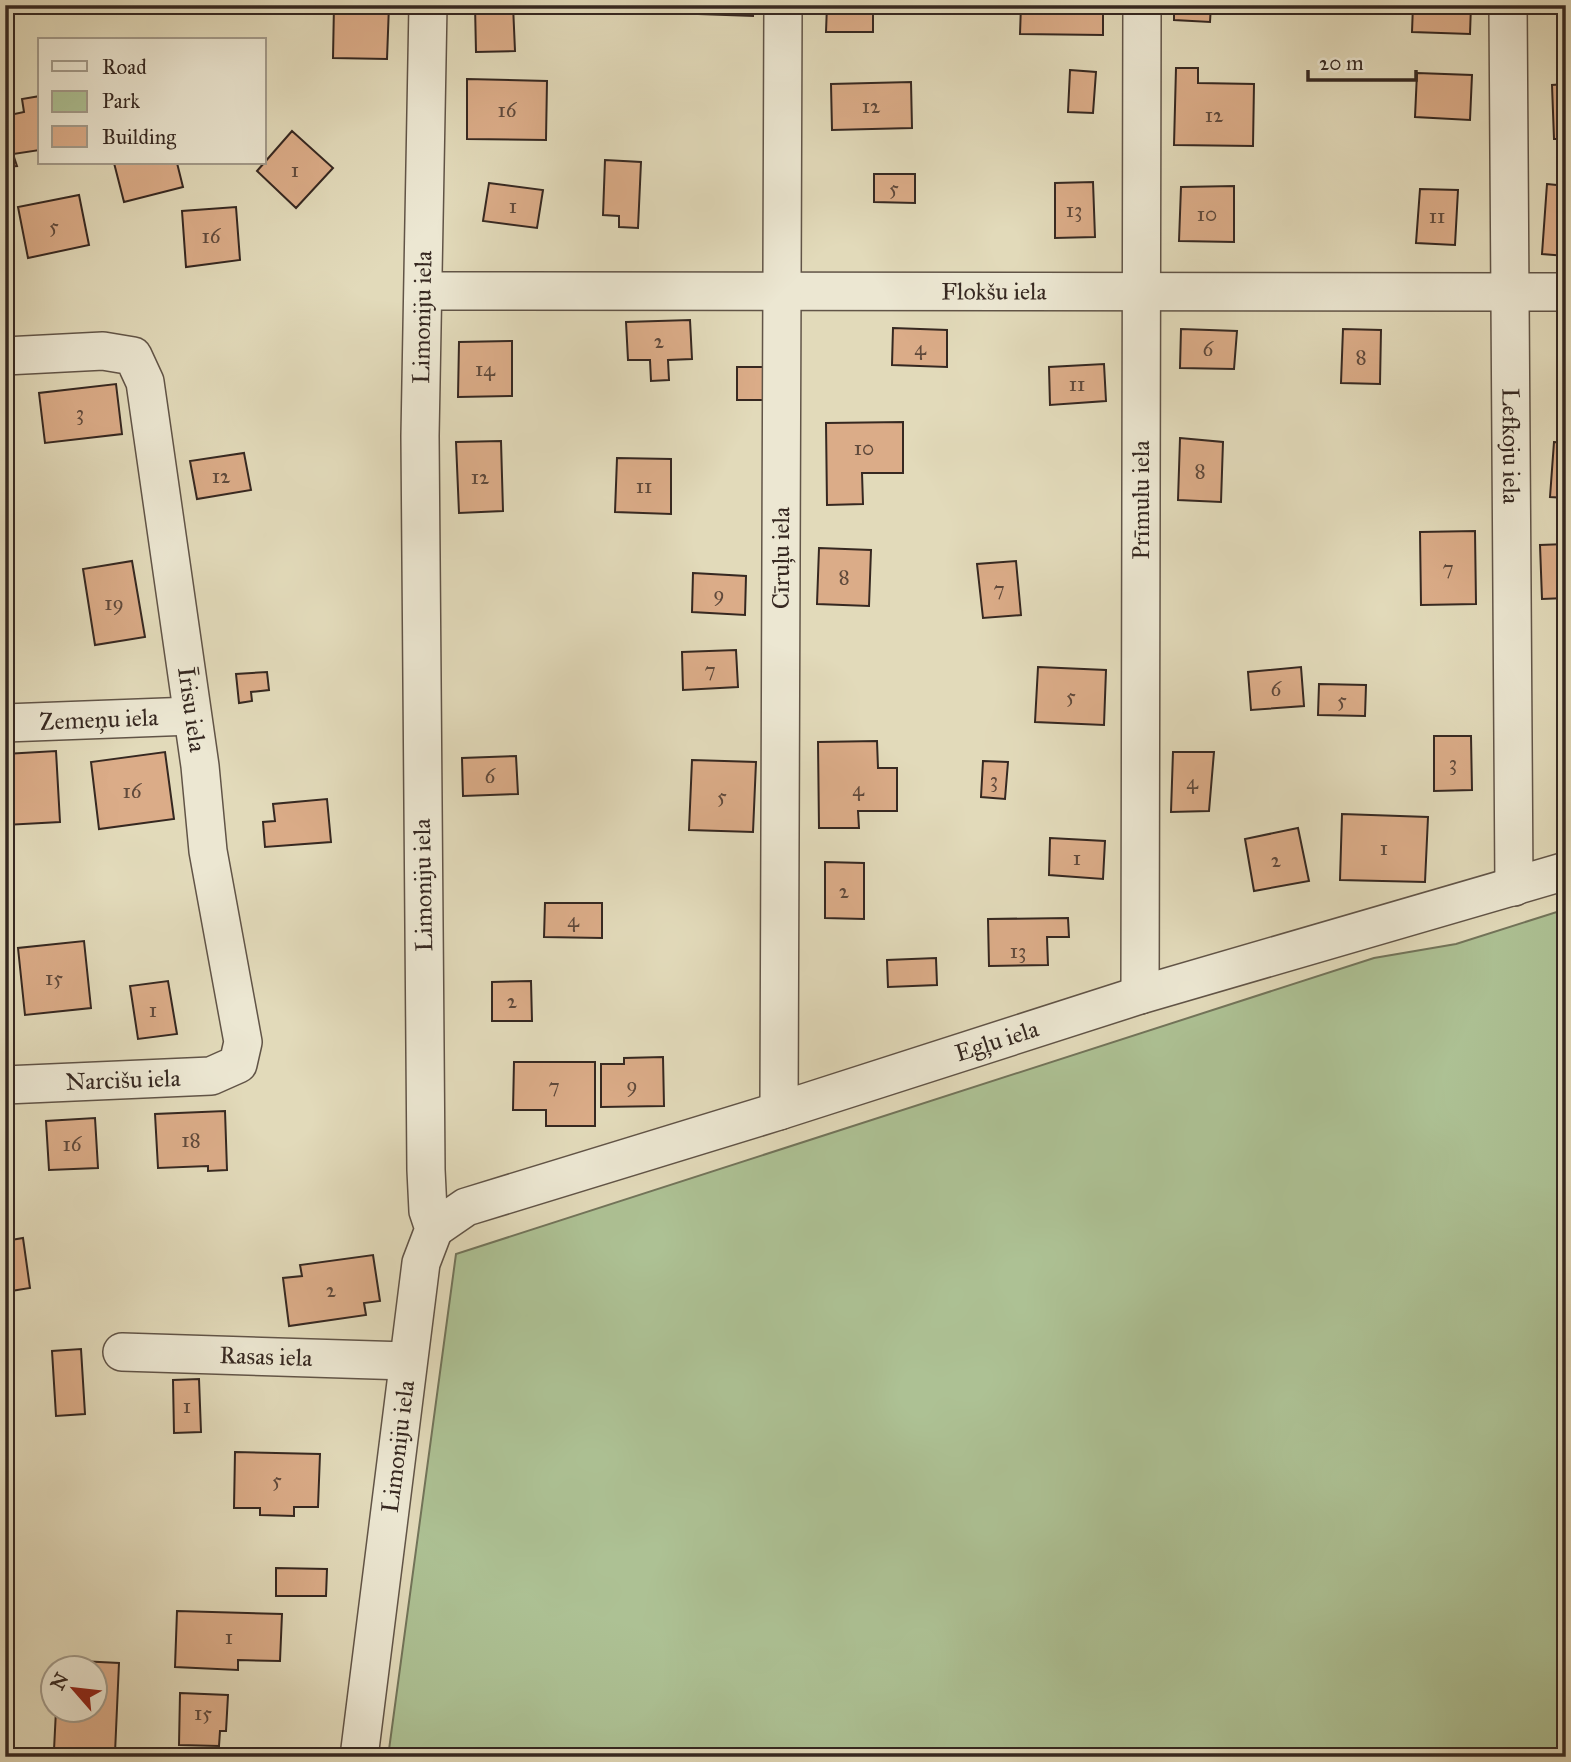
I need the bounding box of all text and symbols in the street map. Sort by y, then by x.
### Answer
legend [38,38,266,164]
scale bar [1308,38,1417,82]
text: 20 m [1319,50,1364,76]
text: Road [102,54,147,80]
text: Park [102,88,140,114]
house number: 12 [862,93,881,119]
house number: 16 [497,97,518,123]
house number: 12 [1205,102,1224,128]
text: Building [102,124,176,150]
house number: 1 [291,157,299,183]
house number: 5 [889,175,899,201]
house number: 1 [509,193,517,219]
house number: 13 [1066,197,1082,223]
house number: 10 [1197,201,1217,227]
house number: 11 [1429,203,1445,229]
house number: 5 [49,213,59,239]
house number: 16 [201,223,222,249]
street label: Limoniju iela [406,250,438,384]
street label: Flokšu iela [941,276,1048,307]
house number: 2 [654,328,665,354]
house number: 4 [914,335,927,361]
house number: 6 [1203,336,1215,362]
house number: 8 [1355,344,1367,370]
house number: 14 [475,356,496,382]
house number: 11 [1069,371,1085,397]
street label: Lefkoju iela [1496,388,1526,505]
house number: 3 [76,400,84,426]
house number: 10 [854,435,874,461]
street label: Prīmulu iela [1126,439,1156,560]
house number: 8 [1194,458,1206,484]
house number: 12 [212,463,231,489]
house number: 12 [471,464,490,490]
house number: 11 [636,473,652,499]
street label: Cīruļu iela [766,506,796,609]
house number: 7 [1442,555,1454,581]
house number: 8 [838,564,850,590]
house number: 7 [993,576,1005,602]
house number: 9 [713,581,725,607]
house number: 19 [104,590,124,616]
house number: 7 [704,657,716,683]
street label: Īrisu iela [171,665,213,755]
house number: 6 [1271,676,1283,702]
house number: 5 [1066,683,1076,709]
house number: 5 [1337,687,1347,713]
street label: Zemeņu iela [39,702,160,737]
house number: 3 [1449,750,1457,776]
house number: 6 [485,763,497,789]
house number: 3 [990,767,998,793]
house number: 4 [1186,769,1199,795]
house number: 4 [852,776,865,802]
house number: 16 [122,778,143,804]
house number: 5 [717,783,727,809]
street label: Limoniju iela [407,817,439,952]
house number: 1 [1380,835,1388,861]
house number: 1 [1073,845,1081,871]
house number: 2 [1271,847,1282,873]
house number: 2 [839,878,850,904]
house number: 4 [567,907,580,933]
house number: 13 [1010,938,1026,964]
house number: 15 [45,965,63,991]
house number: 2 [507,988,518,1014]
house number: 1 [149,997,157,1023]
street label: Egļu iela [951,1013,1043,1068]
street label: Narcišu iela [65,1063,182,1097]
house number: 9 [626,1072,638,1098]
house number: 7 [548,1073,560,1099]
house number: 18 [181,1127,201,1153]
house number: 16 [62,1131,83,1157]
house number: 2 [326,1277,337,1303]
street label: Rasas iela [219,1340,314,1373]
street label: Limoniju iela [375,1378,421,1514]
house number: 1 [183,1393,191,1419]
house number: 5 [272,1467,282,1493]
house number: 1 [225,1624,233,1650]
north arrow [38,1654,108,1724]
text: N [45,1669,73,1694]
house number: 15 [194,1700,212,1726]

